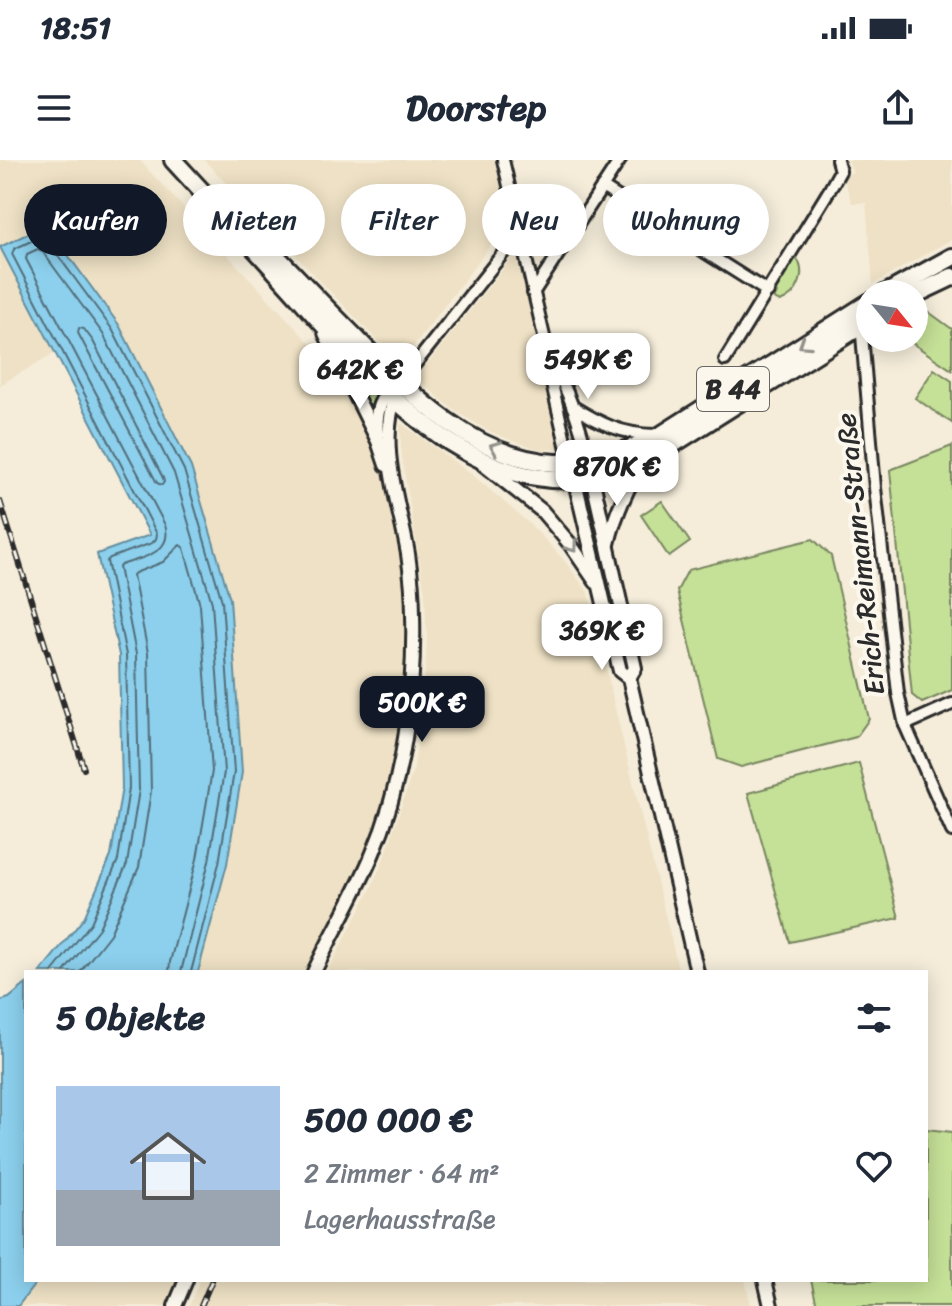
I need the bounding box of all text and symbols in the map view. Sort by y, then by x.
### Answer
text: 18:51 [40,1,111,55]
text: Doorstep [406,76,546,140]
icon: menu [32,86,76,130]
icon: share [876,86,920,130]
chip: Kaufen [24,184,167,256]
chip: Mieten [183,184,325,256]
chip: Filter [341,184,466,256]
chip: Neu [482,184,587,256]
chip: Wohnung [603,184,769,256]
north arrow [856,280,928,352]
map controls [856,280,928,352]
pin: 549K € [523,333,653,401]
one-way arrow [798,334,813,349]
text: 549K € [544,336,632,382]
pin: 642K € [295,343,425,411]
text: 642K € [317,346,403,392]
road number: B 44 [697,367,769,411]
street label: Erich-Reimann-Straße [821,411,899,697]
one-way arrow [489,440,503,456]
pin: 870K € [552,440,682,508]
text: 870K € [574,443,660,489]
one-way arrow [562,538,577,553]
pin: 369K € [537,604,667,672]
text: 369K € [560,607,644,653]
pin: 500K € [357,676,487,744]
text: 500K € [378,679,466,725]
text: 5 Objekte [56,988,205,1048]
icon: filters [852,996,896,1040]
text: 500 000 € [304,1090,472,1150]
icon: home [120,1118,216,1214]
icon: heart [852,1144,896,1188]
text: 2 Zimmer · 64 m² [304,1150,500,1196]
text: Lagerhausstraße [304,1196,495,1242]

